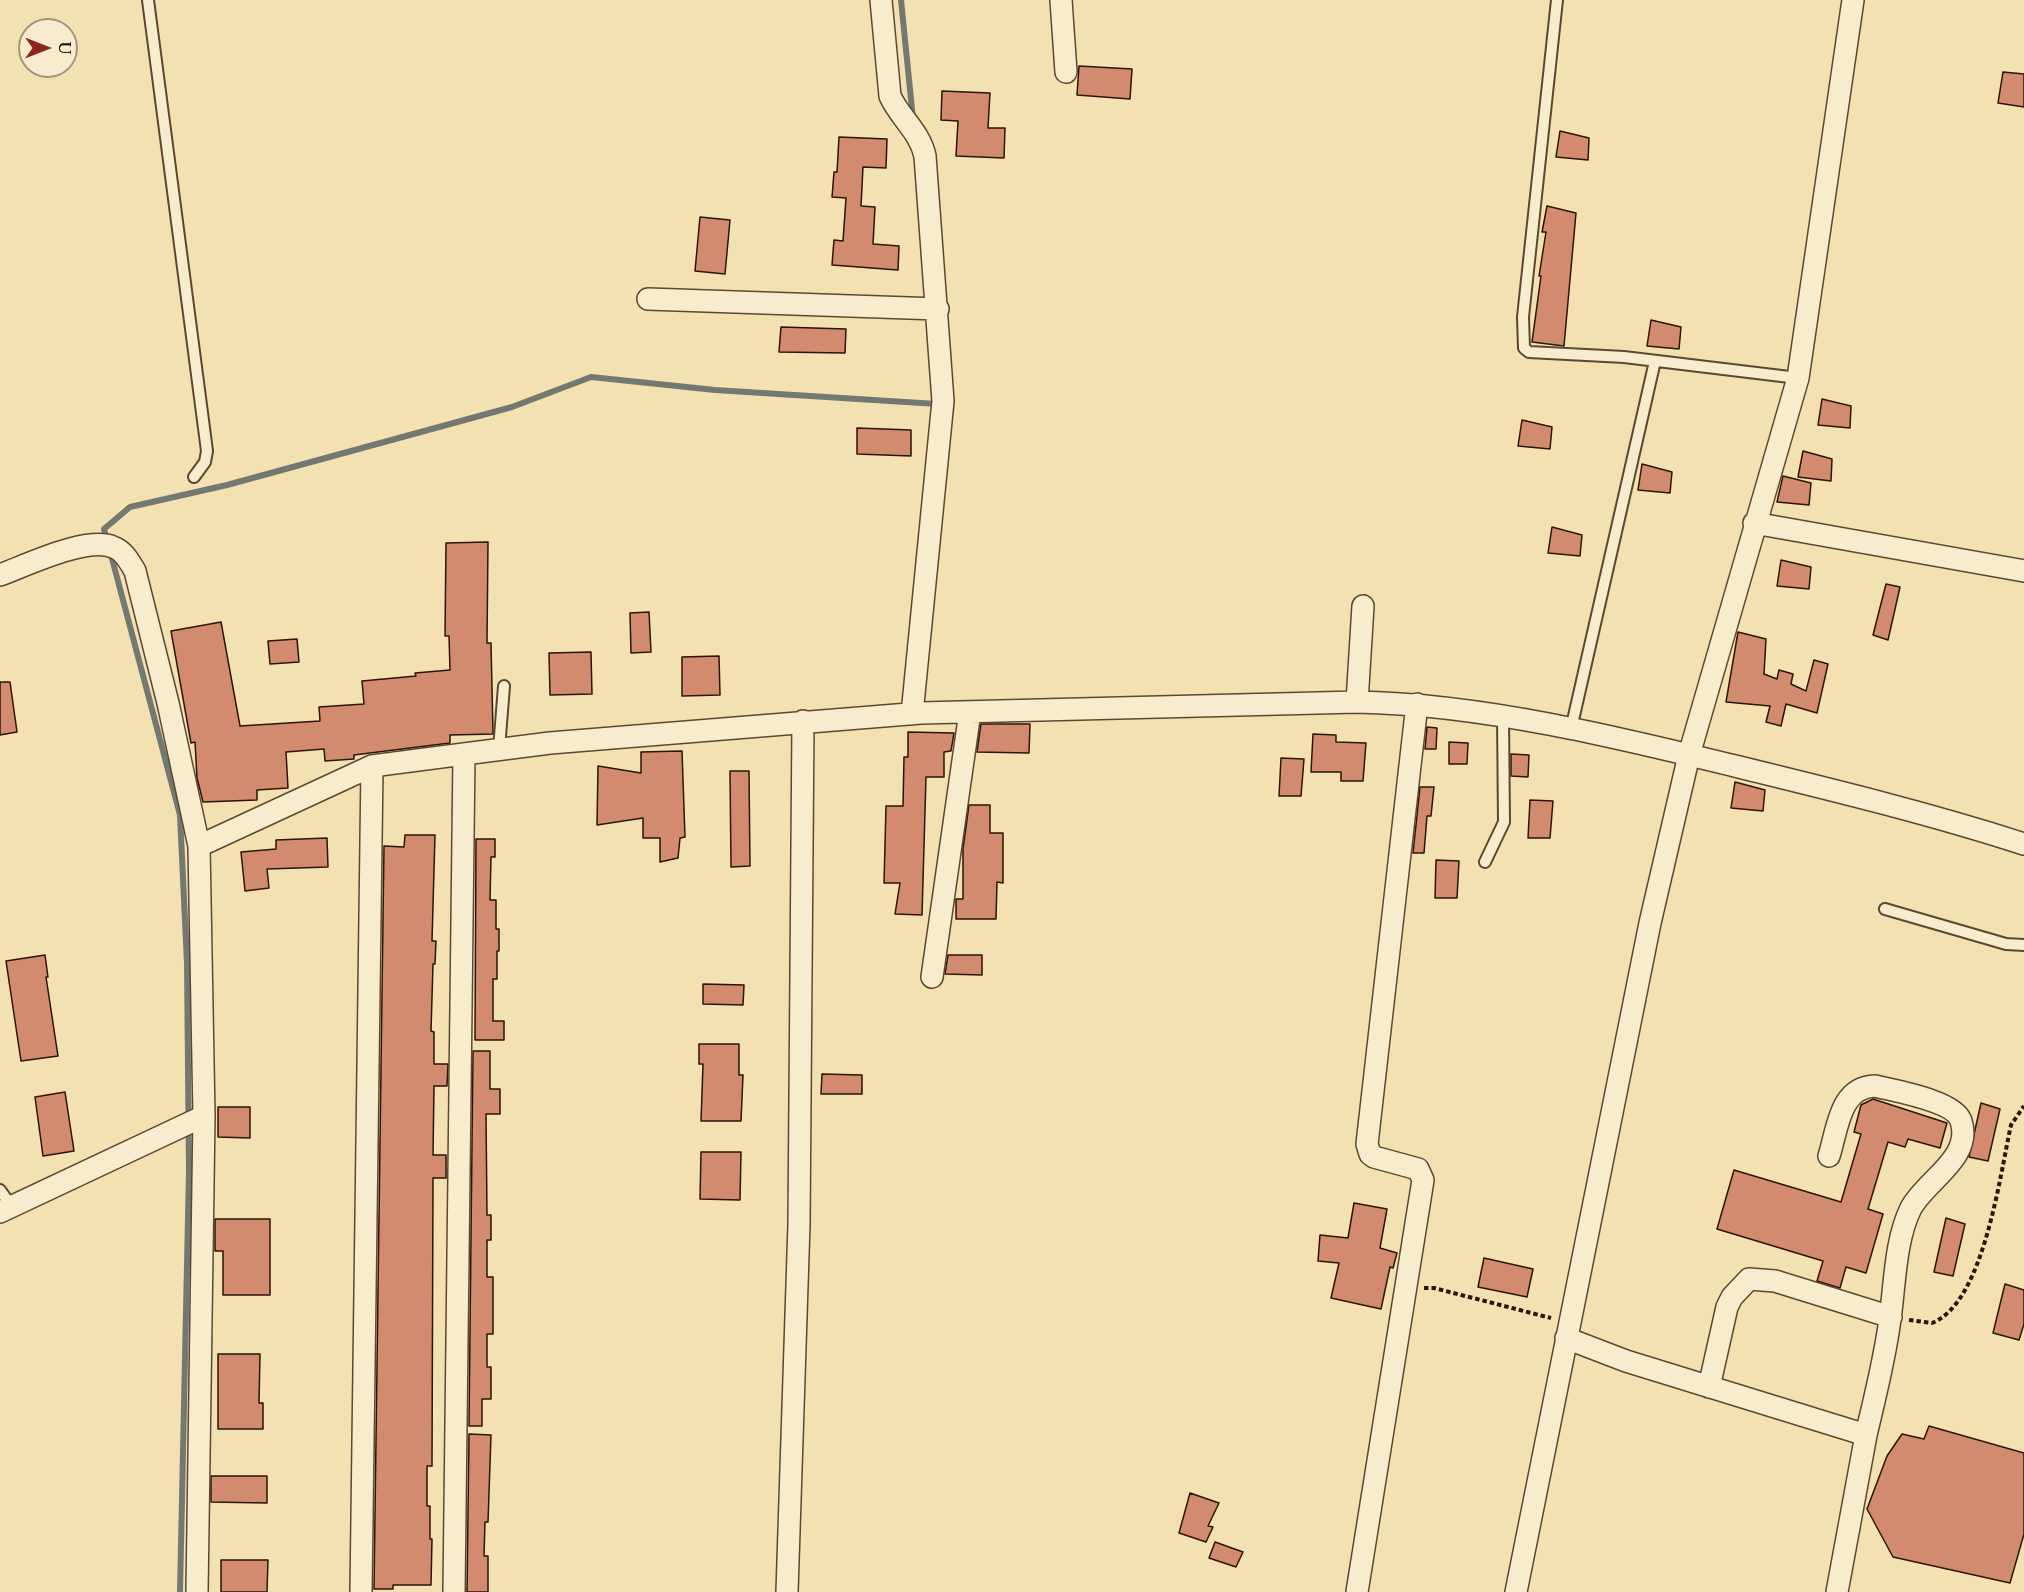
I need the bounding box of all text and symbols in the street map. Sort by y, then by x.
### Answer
north arrow [18,18,78,78]
text: U [53,41,75,55]

